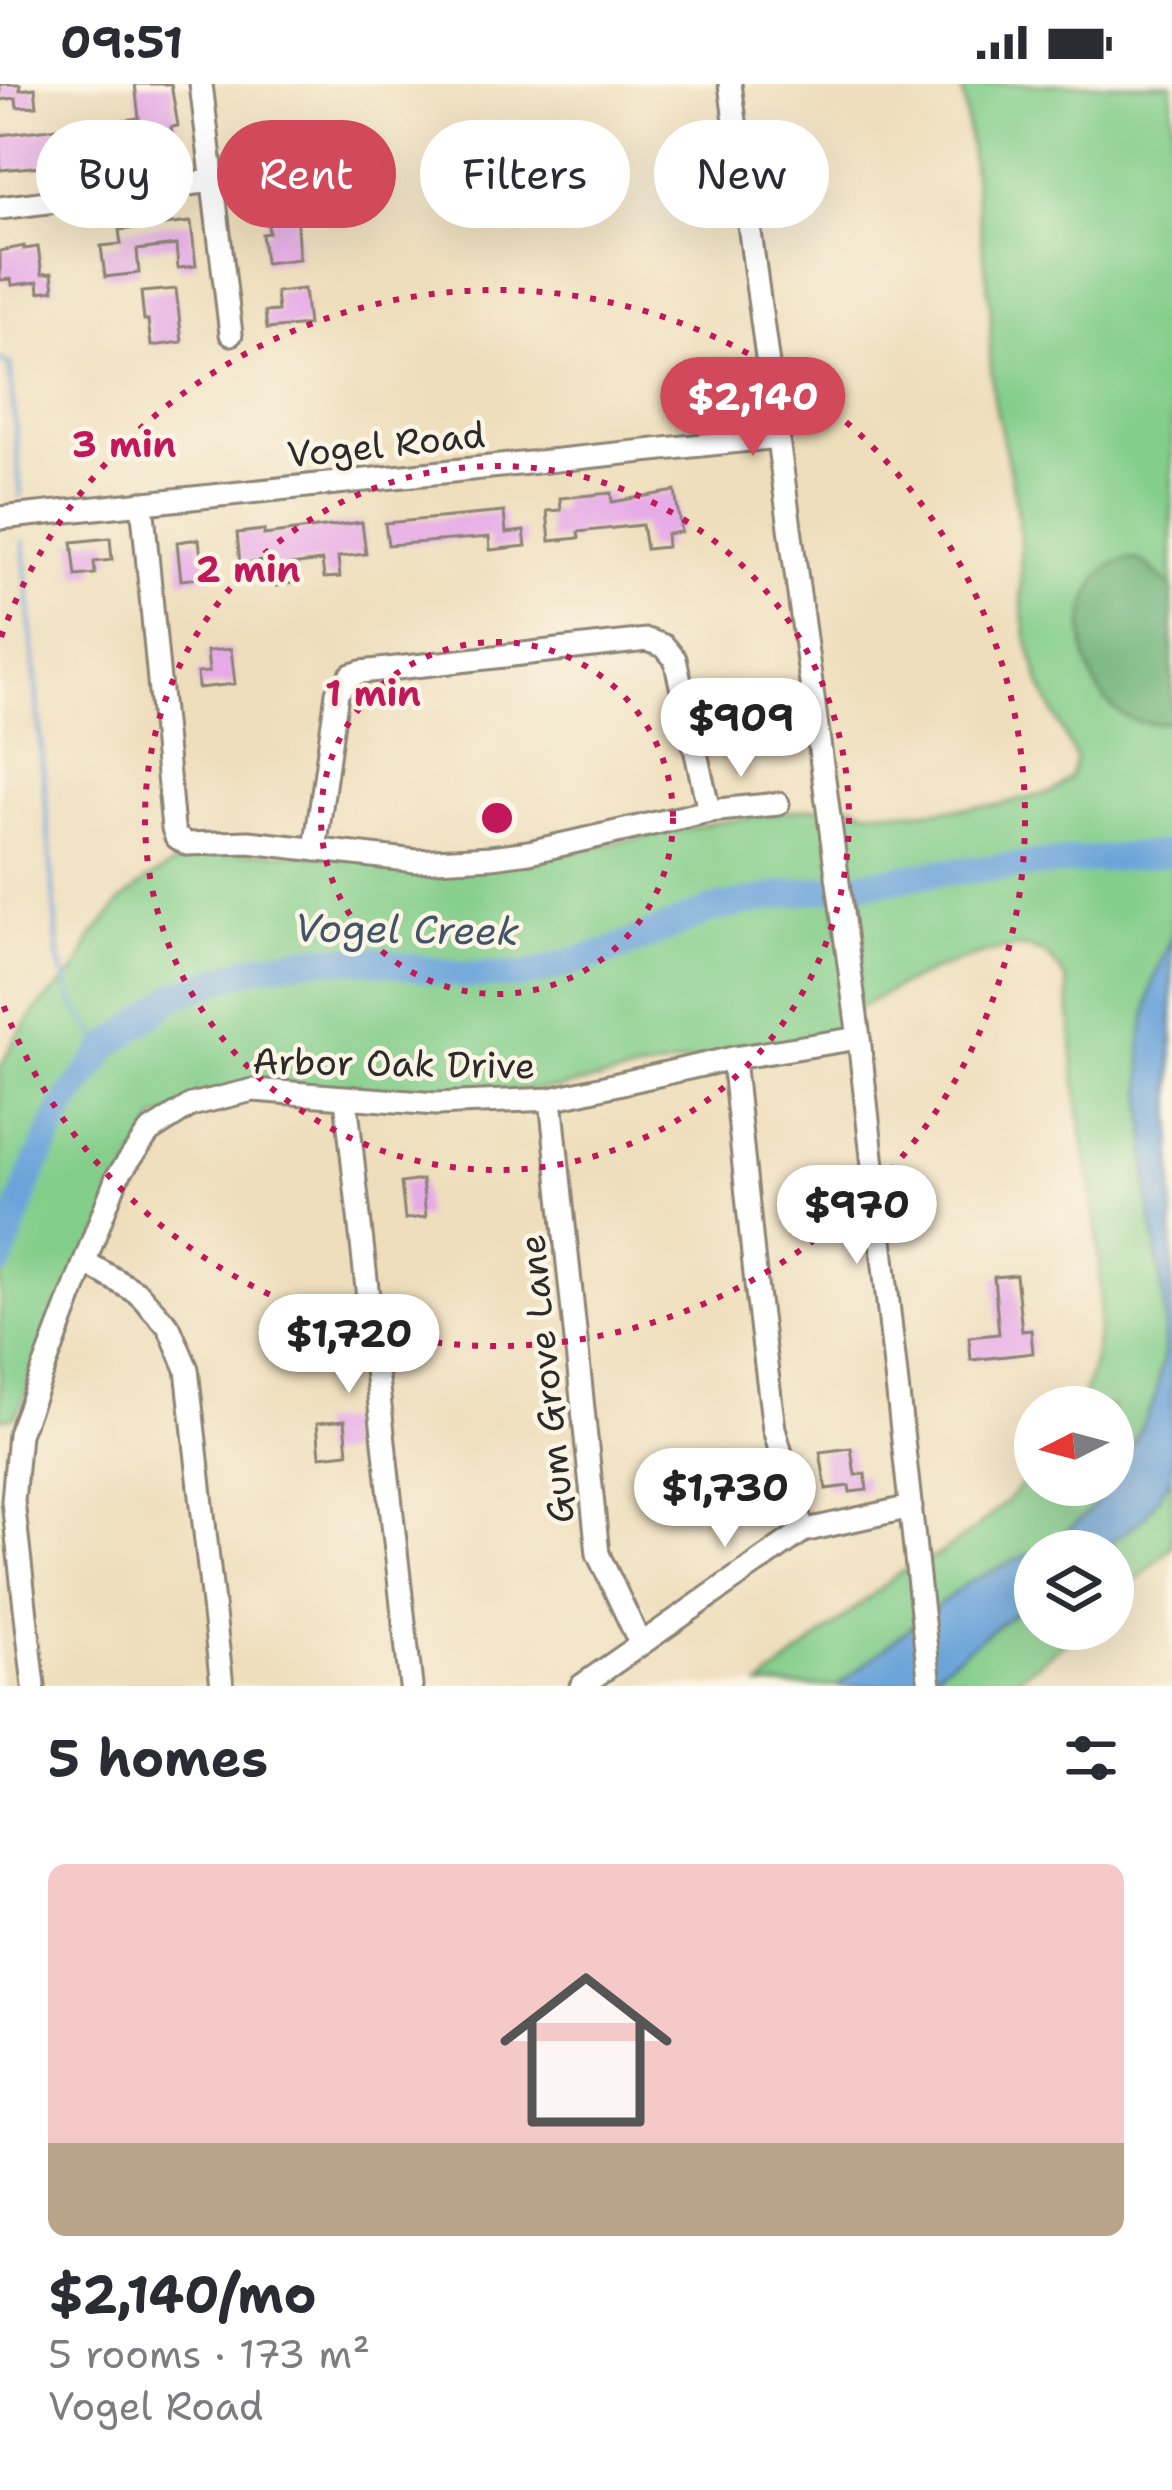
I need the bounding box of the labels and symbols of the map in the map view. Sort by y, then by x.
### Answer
pin: $2,140 [655,357,851,459]
street label: Vogel Road [285,410,488,479]
text: 3 min [72,420,177,469]
text: 2 min [196,545,301,594]
text: 1 min [325,669,421,718]
pin: $909 [670,678,812,780]
centre of rings [476,797,518,839]
water label: Vogel Creek [294,901,520,957]
street label: Arbor Oak Drive [252,1037,536,1090]
pin: $970 [786,1165,928,1267]
street label: Gum Grove Lane [507,1232,586,1526]
pin: $1,720 [251,1294,447,1396]
north arrow [1014,1386,1134,1506]
pin: $1,730 [627,1448,823,1550]

